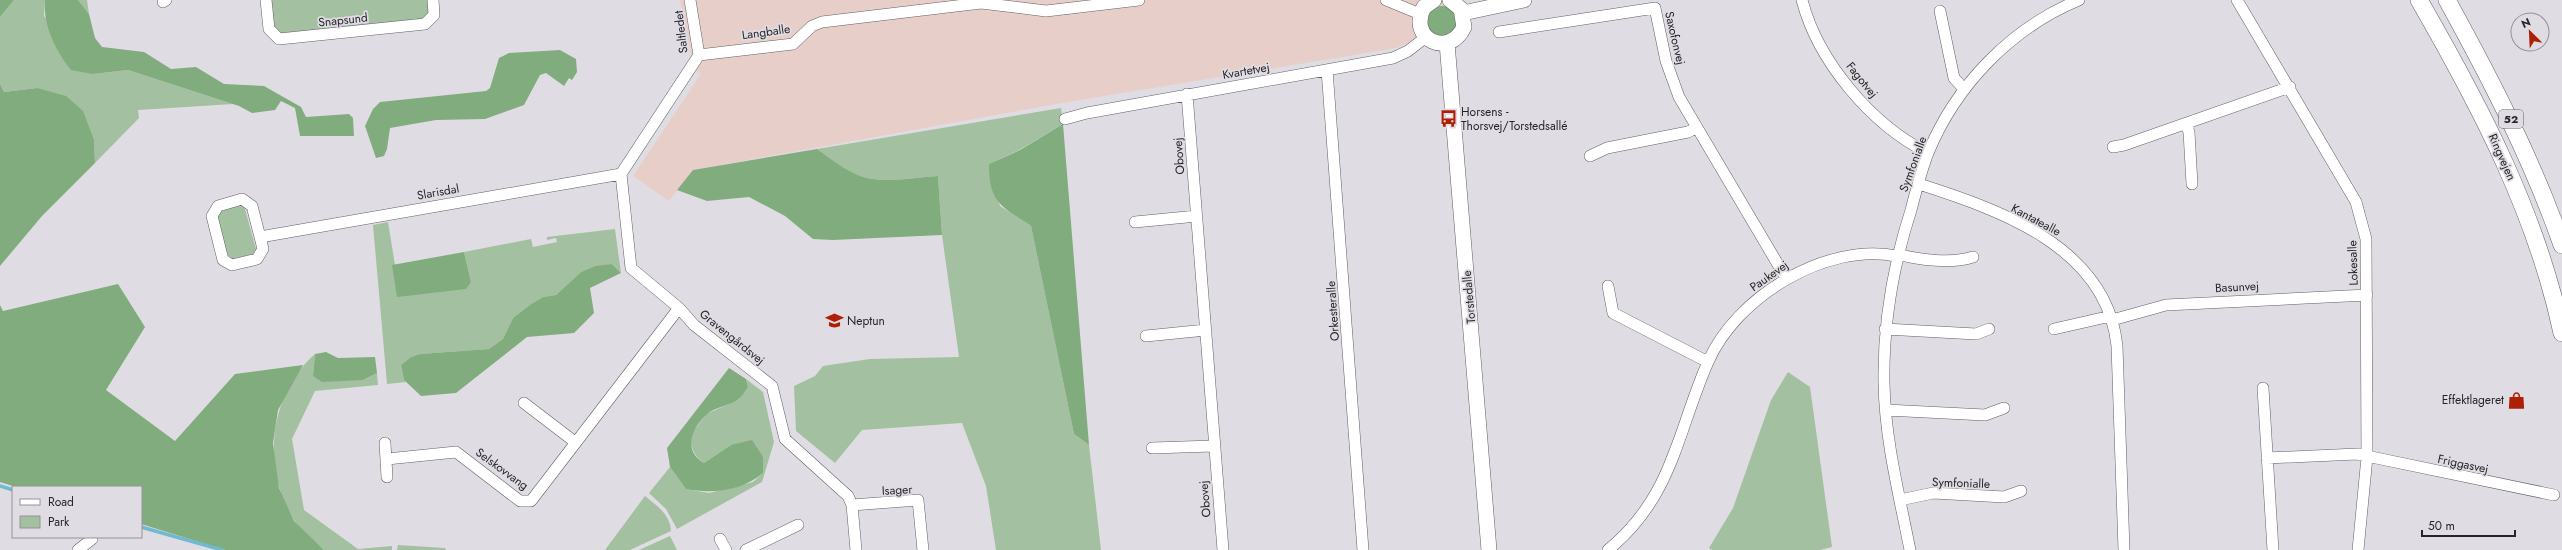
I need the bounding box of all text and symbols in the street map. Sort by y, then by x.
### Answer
street label: Snapsund [317,8,369,32]
street label: Saltledet [669,10,693,54]
street label: Saxofonvej [1660,10,1690,66]
north arrow [2510,12,2550,52]
text: N [2519,14,2533,32]
street label: Langballe [741,20,791,44]
street label: Kvartetvej [1221,58,1271,84]
street label: Fagotvej [1842,58,1882,102]
place label: Horsens - Thorsvej/Torstedsallé [1461,103,1567,135]
bus stop icon: Horsens - Thorsvej/Torstedsallé [1438,109,1458,129]
road number: 52 [2499,110,2523,128]
street label: Ringvejen [2484,131,2520,183]
street label: Symfonialle [1895,134,1931,194]
street label: Obovej [1169,137,1189,175]
street label: Slarisdal [415,179,461,205]
street label: Kantatealle [2008,199,2064,241]
street label: Lokesalle [2343,240,2363,286]
street label: Paukevej [1746,256,1792,296]
street label: Torstedalle [1458,270,1480,324]
street label: Basunvej [2214,277,2260,297]
street label: Orkesteralle [1322,280,1344,342]
street label: Gravengårdsvej [695,305,769,369]
school or university icon: Neptun [824,311,844,331]
place label: Neptun [847,312,885,330]
shop icon: Effektlageret [2507,390,2527,410]
place label: Effektlageret [2442,391,2504,409]
street label: Selskovvang [472,444,532,494]
street label: Friggasvej [2436,450,2490,478]
street label: Symfonialle [1932,473,1990,493]
street label: Isager [881,480,914,500]
street label: Obovej [1194,480,1216,518]
legend [12,486,142,538]
text: Road [48,493,74,511]
scale bar [2422,512,2515,538]
text: Park [48,513,70,531]
text: 50 m [2428,517,2455,535]

